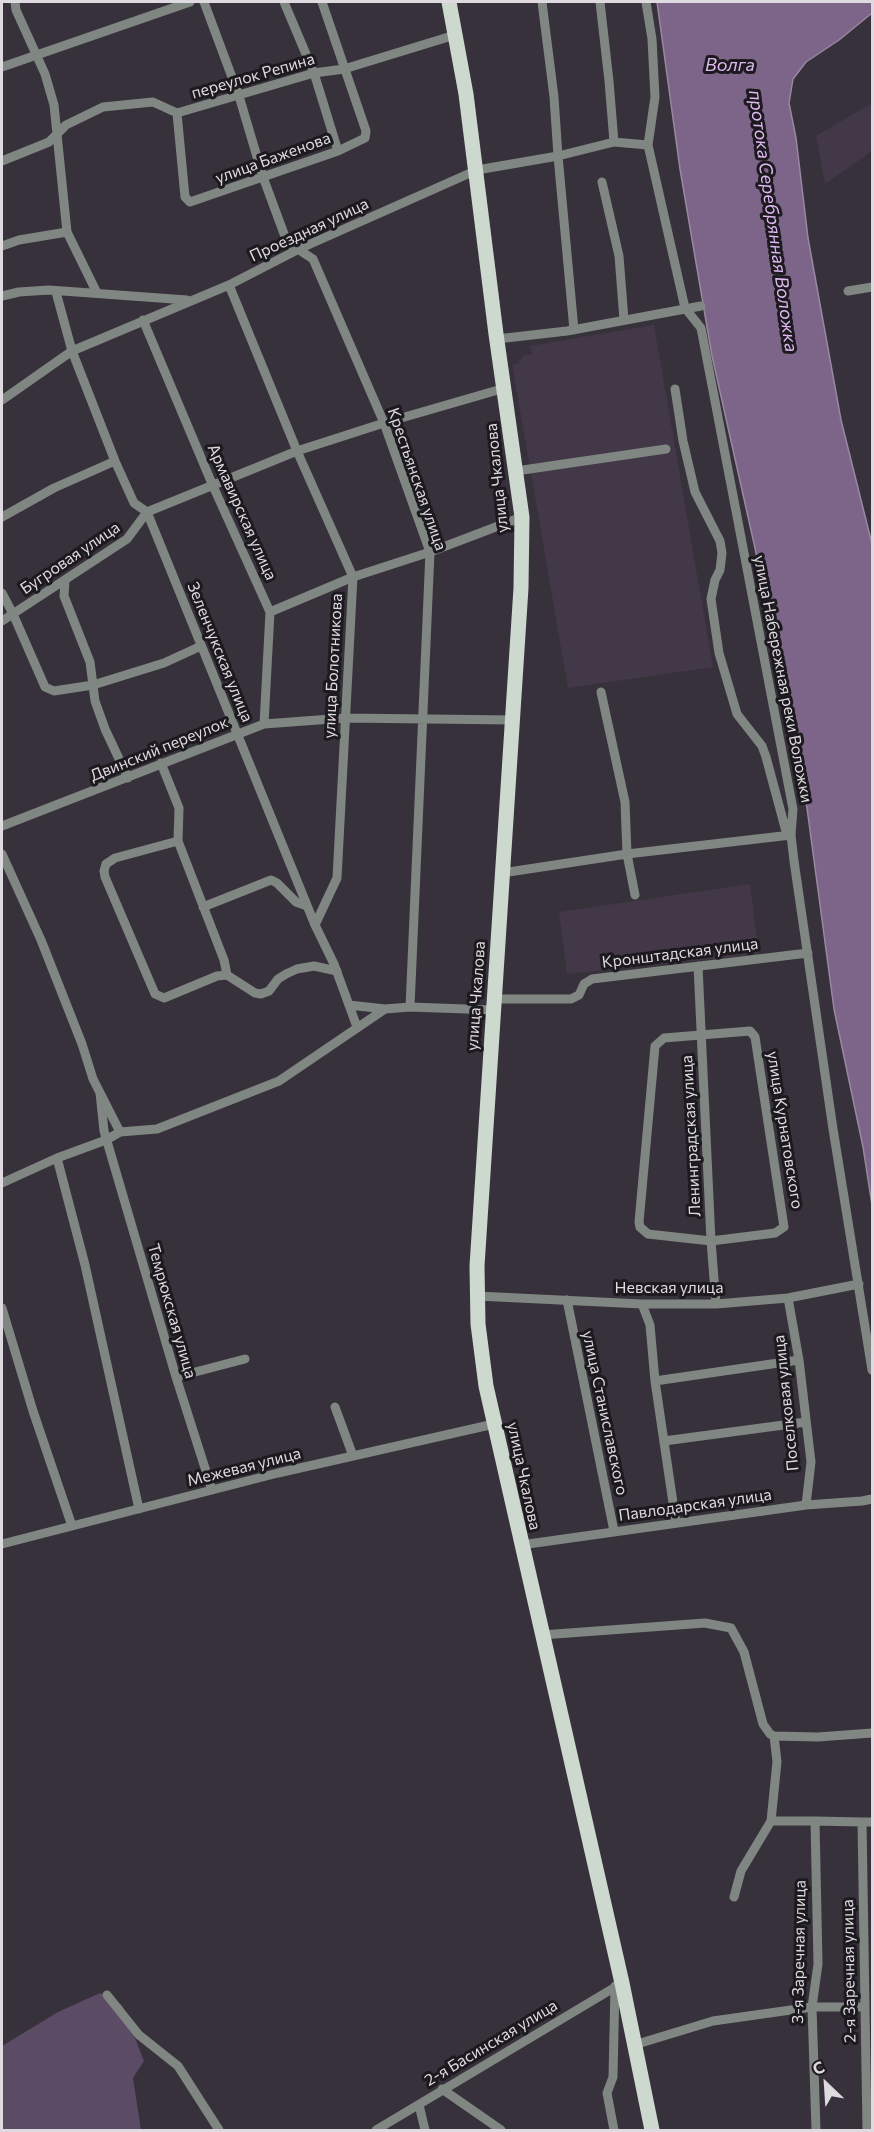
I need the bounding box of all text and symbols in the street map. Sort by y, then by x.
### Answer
street label: переулок Репина [189,49,317,103]
water label: Волга [705,54,755,76]
water label: протока Серебрянная Воложка [744,89,802,353]
street label: улица Баженова [213,128,333,188]
street label: Проездная улица [246,194,372,266]
street label: Крестьянская улица [384,405,450,553]
street label: улица Чкалова [482,422,512,534]
street label: Армавирская улица [203,441,281,583]
street label: Бугровая улица [17,518,123,598]
street label: улица Набережная реки Воложки [750,554,816,804]
street label: Зеленчукская улица [183,579,257,725]
street label: улица Болотникова [320,593,346,739]
street label: Двинский переулок [87,712,231,786]
street label: Кронштадская улица [601,934,759,972]
street label: улица Чкалова [463,940,489,1052]
street label: улица Курнатовского [763,1050,807,1210]
street label: Ленинградская улица [677,1055,705,1217]
street label: Темрюкская улица [144,1241,200,1381]
street label: Невская улица [615,1278,723,1298]
street label: улица Станиславского [578,1329,632,1497]
street label: Поселковая улица [769,1334,803,1472]
street label: улица Чкалова [503,1420,545,1532]
street label: Межевая улица [185,1444,303,1490]
street label: Павлодарская улица [617,1485,773,1525]
street label: 3-я Заречная улица [788,1880,810,2024]
street label: 2-я Заречная улица [838,1899,860,2043]
street label: 2-я Басинская улица [421,1996,561,2090]
north arrow [796,2054,856,2114]
text: С [809,2056,827,2078]

